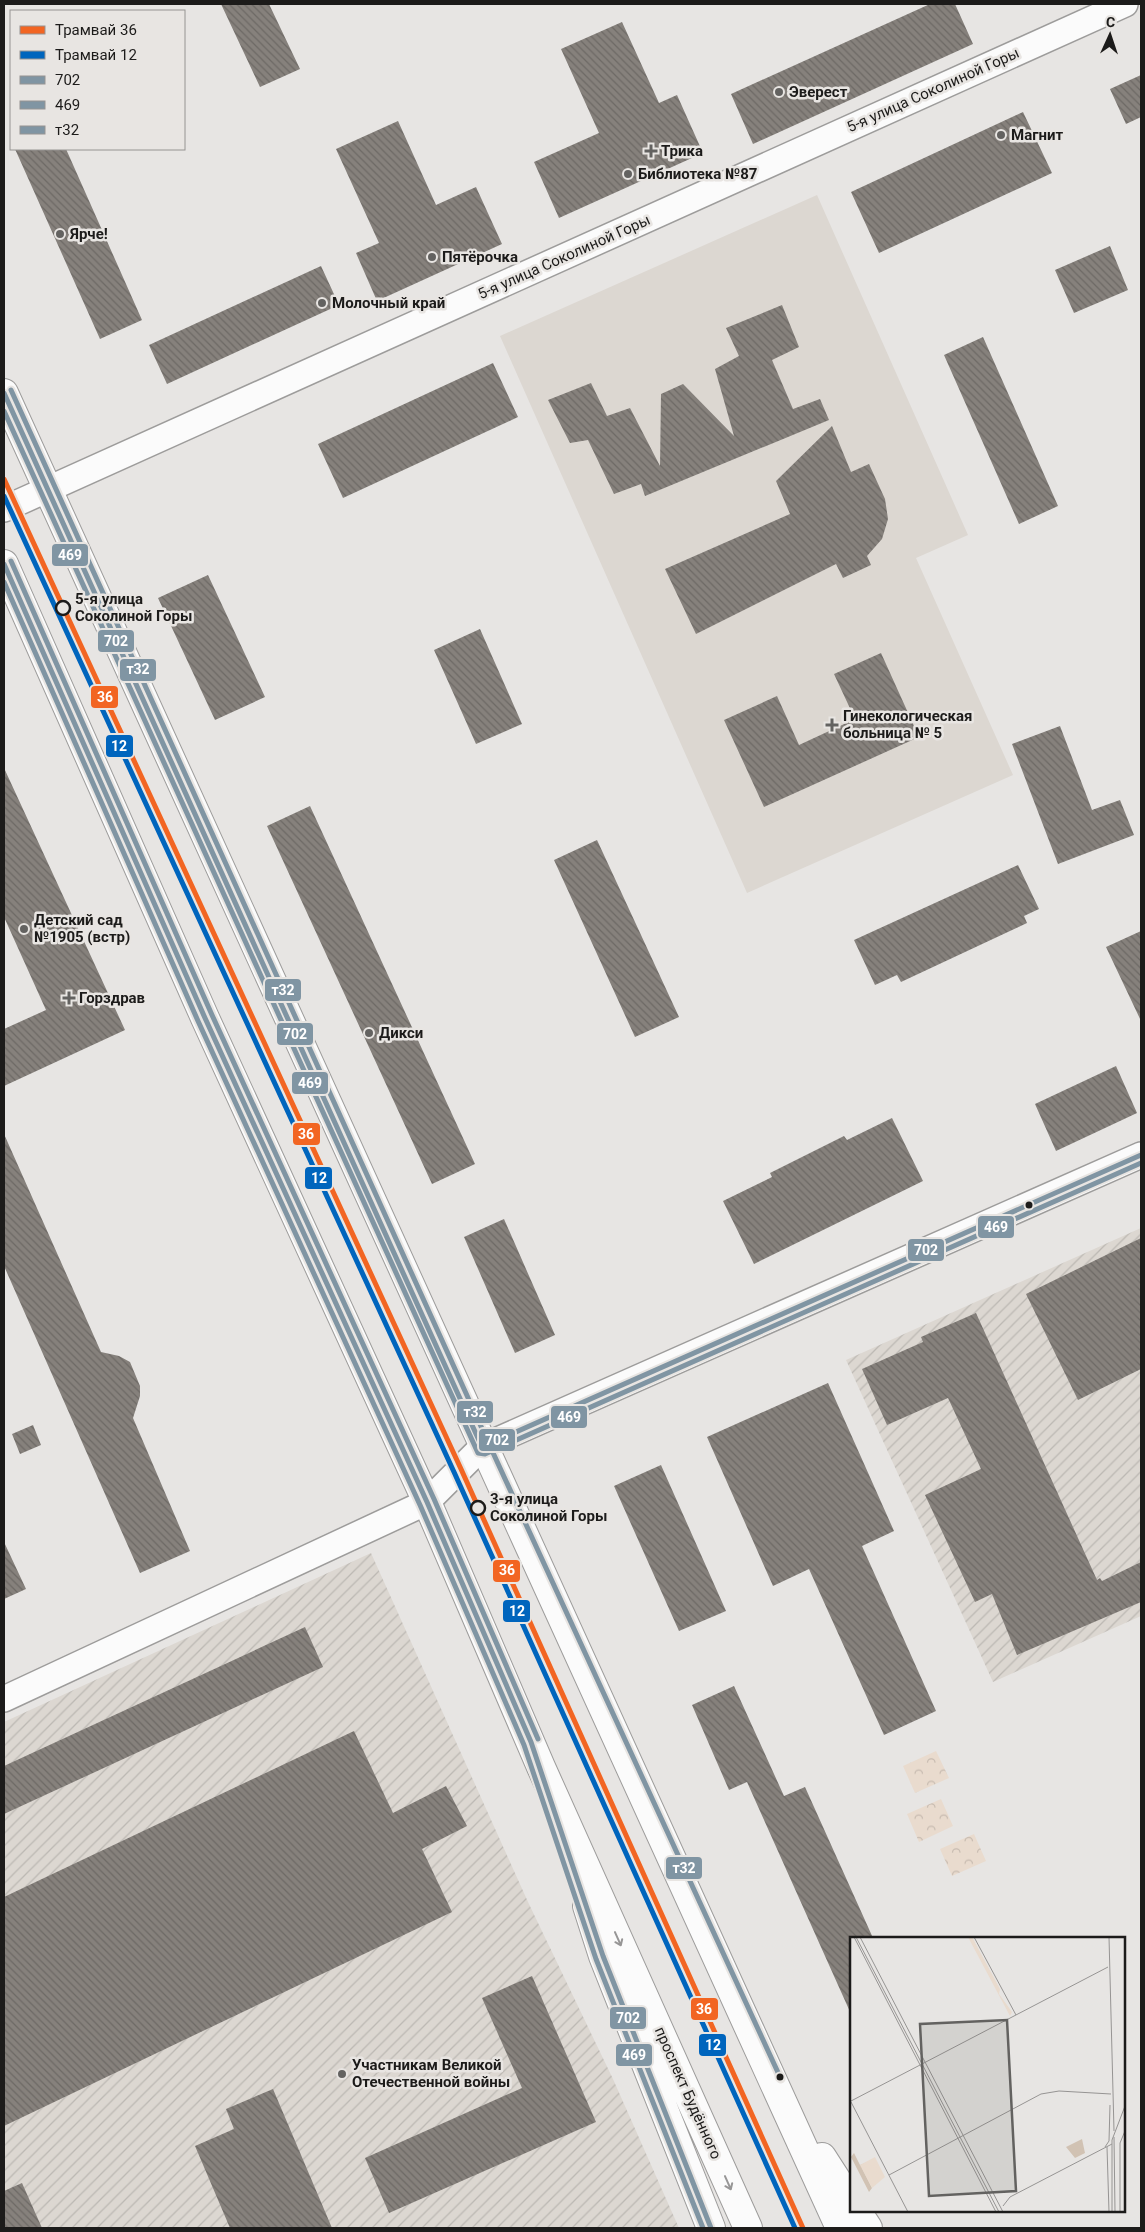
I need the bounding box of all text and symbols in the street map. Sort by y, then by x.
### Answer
legend [10,10,185,150]
north arrow [1085,10,1135,60]
text: С [1106,14,1116,30]
text: Трамвай 36 [55,21,137,39]
street label: 5-я улица Соколиной Горы [844,44,1022,136]
text: Трамвай 12 [55,46,137,64]
text: 702 [55,71,80,89]
place label: Эверест [789,83,848,101]
marker: Эверест [773,86,785,98]
text: 469 [55,96,80,114]
text: т32 [55,121,79,139]
place label: Магнит [1011,126,1063,144]
marker: Магнит [995,129,1007,141]
place label: Трика [661,142,703,160]
marker: Трика [645,145,657,157]
place label: Библиотека №87 [638,165,757,183]
marker: Библиотека №87 [622,168,634,180]
street label: 5-я улица Соколиной Горы [475,211,653,303]
place label: Ярче! [69,225,108,243]
marker: Ярче! [54,228,66,240]
place label: Пятёрочка [442,248,518,266]
marker: Пятёрочка [426,251,438,263]
place label: Молочный край [332,294,445,312]
marker: Молочный край [316,297,328,309]
line badge: 469 [51,543,89,567]
text: 469 [58,547,82,563]
place label: 5-я улица Соколиной Горы [75,590,192,625]
marker: 5-я улица Соколиной Горы [55,600,71,616]
line badge: 702 [97,629,135,653]
text: 702 [104,633,128,649]
line badge: т32 [119,658,157,682]
text: т32 [126,661,150,677]
line badge: 36 [90,685,119,709]
text: 36 [97,689,113,705]
place label: Гинекологическая больница № 5 [843,707,972,742]
marker: Гинекологическая больница № 5 [825,718,839,732]
line badge: 12 [105,734,134,758]
text: 12 [111,738,127,754]
place label: Детский сад №1905 (встр) [34,911,130,946]
marker: Детский сад №1905 (встр) [18,923,30,935]
line badge: т32 [264,978,302,1002]
text: т32 [271,982,295,998]
place label: Горздрав [79,989,145,1007]
marker: Горздрав [63,992,75,1004]
line badge: 702 [276,1022,314,1046]
place label: Дикси [379,1024,423,1042]
text: 702 [283,1026,307,1042]
marker: Дикси [363,1027,375,1039]
line badge: 469 [291,1071,329,1095]
text: 469 [298,1075,322,1091]
line badge: 36 [292,1122,321,1146]
text: 36 [298,1126,314,1142]
line badge: 12 [304,1166,333,1190]
text: 12 [311,1170,327,1186]
unlabelled marker [1024,1200,1034,1210]
line badge: 469 [977,1215,1015,1239]
text: 469 [984,1219,1008,1235]
line badge: 702 [907,1238,945,1262]
text: 702 [914,1242,938,1258]
line badge: т32 [456,1400,494,1424]
text: т32 [463,1404,487,1420]
line badge: 469 [550,1405,588,1429]
text: 469 [557,1409,581,1425]
line badge: 702 [478,1428,516,1452]
text: 702 [485,1432,509,1448]
place label: 3-я улица Соколиной Горы [490,1490,607,1525]
marker: 3-я улица Соколиной Горы [470,1500,486,1516]
line badge: 36 [492,1559,521,1583]
text: 36 [499,1562,515,1578]
line badge: 12 [502,1599,531,1623]
text: 12 [509,1603,525,1619]
line badge: т32 [665,1856,703,1880]
text: т32 [672,1860,696,1876]
one-way arrow [614,1931,624,1946]
inset map [850,1937,1125,2212]
line badge: 36 [690,1997,719,2021]
text: 36 [696,2001,712,2017]
line badge: 702 [609,2006,647,2030]
text: 702 [616,2010,640,2026]
street label: проспект Будённого [651,2024,725,2162]
line badge: 12 [698,2033,727,2057]
text: 12 [705,2037,721,2053]
line badge: 469 [615,2043,653,2067]
text: 469 [622,2047,646,2063]
place label: Участникам Великой Отечественной войны [352,2056,510,2091]
marker: Участникам Великой Отечественной войны [336,2068,348,2080]
unlabelled marker [775,2072,785,2082]
one-way arrow [723,2175,733,2190]

